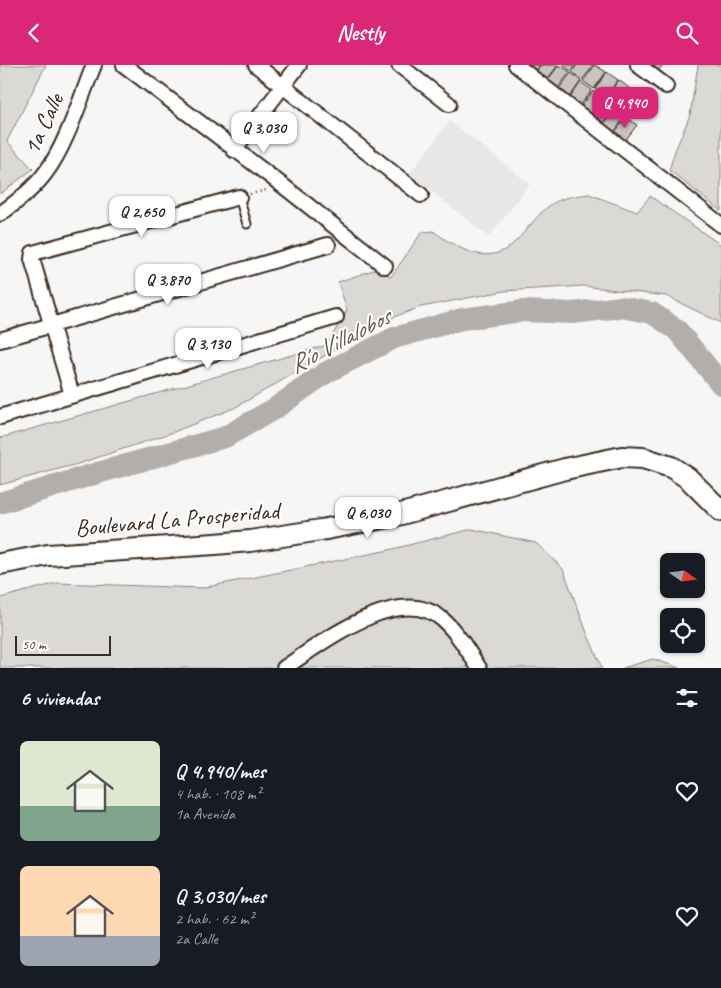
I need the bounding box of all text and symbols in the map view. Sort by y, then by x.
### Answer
icon: back [20,19,48,47]
text: Nestly [337,19,384,47]
icon: search [673,19,701,47]
street label: 1a Calle [16,87,71,159]
pin: Q 4,940 [579,87,671,129]
text: Q 4,940 [603,93,647,113]
pin: Q 3,030 [218,111,310,154]
text: Q 3,030 [242,118,286,138]
pin: Q 2,650 [96,195,188,238]
text: Q 2,650 [120,202,164,222]
pin: Q 3,870 [122,263,214,306]
text: Q 3,870 [146,270,190,290]
water label: Río Villalobos [283,299,399,381]
pin: Q 3,130 [162,327,254,370]
text: Q 3,130 [186,334,230,354]
street label: Boulevard La Prosperidad [74,495,284,543]
pin: Q 6,030 [322,497,414,539]
text: Q 6,030 [346,503,390,523]
north arrow [660,553,705,597]
map controls [660,553,705,653]
button: locate [660,608,705,653]
scale bar [15,633,111,656]
text: 50 m [22,636,46,653]
icon: filters [673,684,701,712]
text: 6 viviendas [20,685,99,711]
text: Q 4,940/mes [175,758,265,784]
icon: home [60,761,120,821]
icon: heart [673,777,701,805]
text: 4 hab. · 108 m² [175,784,261,804]
text: 1a Avenida [175,804,235,824]
text: Q 3,030/mes [175,883,266,909]
icon: home [60,886,120,946]
icon: heart [673,902,701,930]
text: 2 hab. · 62 m² [175,909,254,929]
text: 2a Calle [175,929,218,949]

